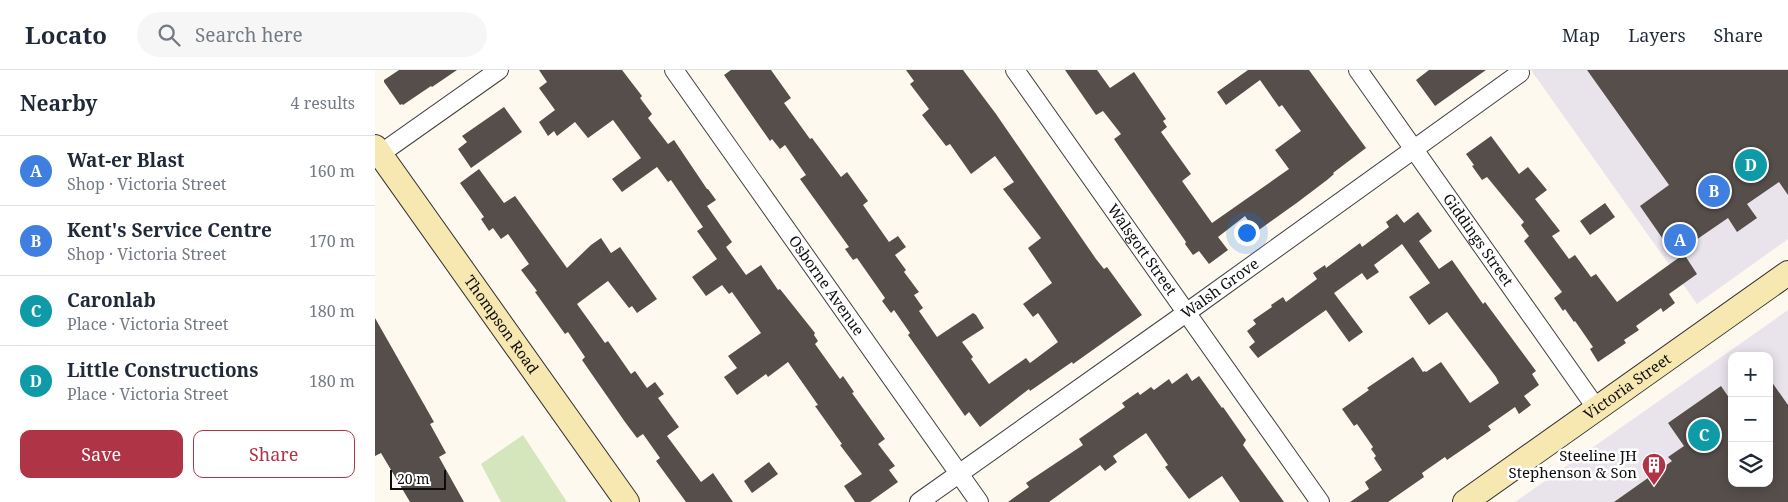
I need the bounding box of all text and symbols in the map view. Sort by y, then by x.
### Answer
search box [137,12,487,57]
text: Locato [25,18,107,51]
icon: search [155,21,183,49]
text: Search here [195,22,303,48]
text: Map [1562,23,1600,47]
text: Layers [1628,23,1686,47]
text: Share [1714,23,1763,47]
text: Nearby [20,89,98,117]
text: 4 results [291,92,355,114]
pin: D [1735,146,1767,184]
text: Wat-er Blast [67,147,184,173]
text: A [30,160,42,182]
text: 160 m [309,160,355,182]
pin: B [1698,172,1730,210]
text: Shop · Victoria Street [67,173,226,195]
street label: Giddings Street [1439,189,1518,290]
street label: Walsgott Street [1104,199,1182,299]
text: Kent's Service Centre [67,217,272,243]
your location [1234,220,1260,246]
pin: A [1664,221,1696,259]
text: B [31,230,41,252]
text: 170 m [309,230,355,252]
street label: Osborne Avenue [785,231,869,339]
text: Shop · Victoria Street [67,243,226,265]
street label: Walsh Grove [1177,253,1262,322]
street label: Thompson Road [460,271,544,377]
text: Caronlab [67,287,156,313]
text: C [31,300,41,322]
text: 180 m [309,300,355,322]
text: Place · Victoria Street [67,313,229,335]
street label: Victoria Street [1579,348,1674,424]
map controls [1728,352,1773,487]
button: + [1728,352,1773,397]
text: Little Constructions [67,357,258,383]
text: D [30,370,42,392]
text: 180 m [309,370,355,392]
text: Place · Victoria Street [67,383,229,405]
button: − [1728,397,1773,442]
pin: C [1688,416,1720,454]
button: Save [20,430,183,478]
button: Share [193,430,355,478]
button: layers [1728,442,1773,487]
place label: Steeline JH Stephenson & Son [1509,445,1637,482]
building icon: Steeline JH Stephenson & Son [1641,452,1667,486]
scale bar [390,467,446,490]
text: 20 m [397,469,430,488]

